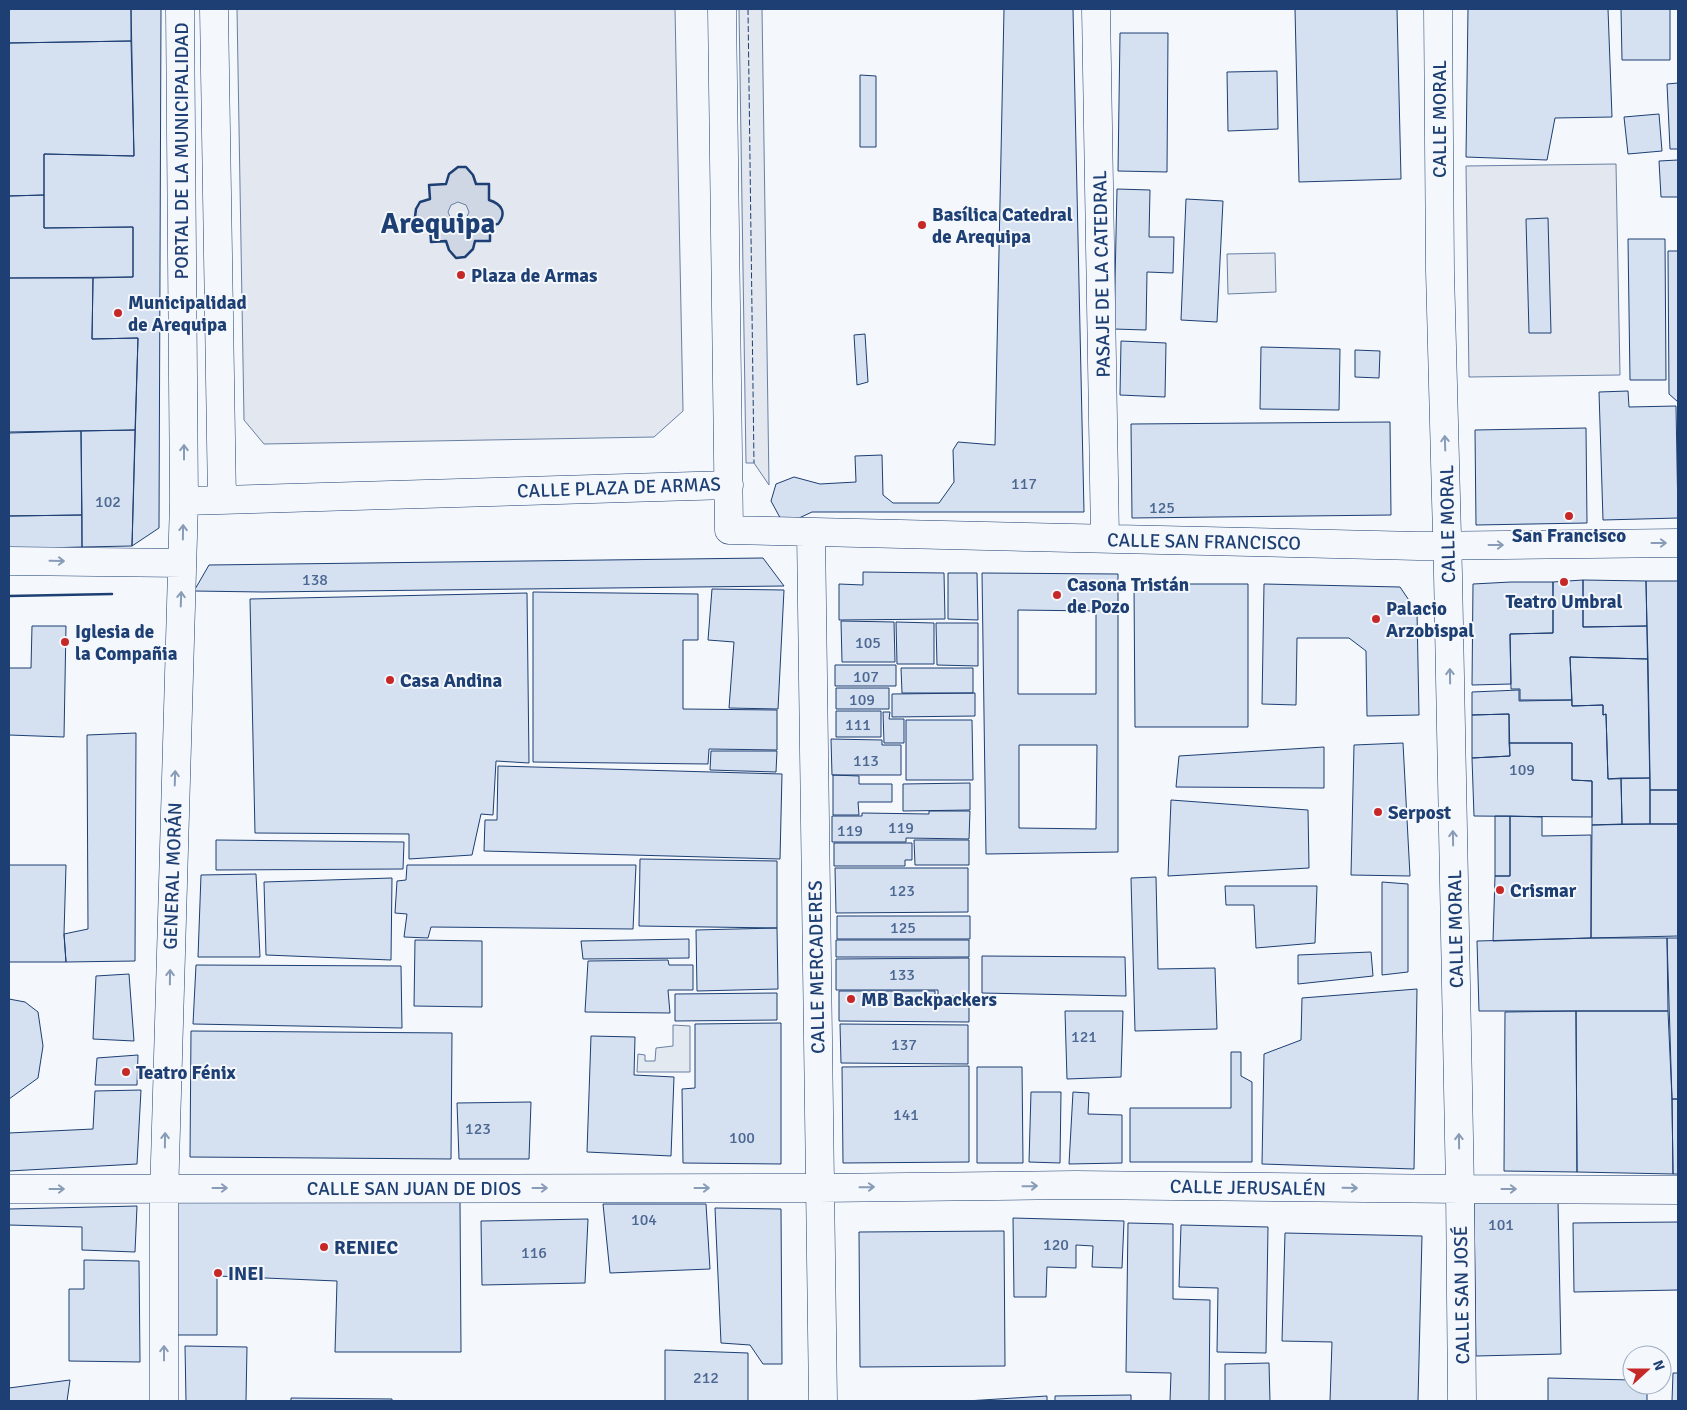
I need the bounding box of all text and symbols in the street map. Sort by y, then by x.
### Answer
street label: PORTAL DE LA MUNICIPALIDAD [170,23,194,279]
street label: CALLE MORAL [1428,60,1452,178]
street label: PASAJE DE LA CATEDRAL [1088,170,1116,378]
place label: Basílica Catedral de Arequipa [932,203,1073,249]
district label: Arequipa [381,206,495,241]
marker: Basílica Catedral de Arequipa [916,219,928,231]
place label: Plaza de Armas [471,264,597,288]
marker: Plaza de Armas [455,269,467,281]
place label: Municipalidad de Arequipa [128,291,247,337]
marker: Municipalidad de Arequipa [112,307,124,319]
one-way arrow [1440,436,1450,452]
one-way arrow [179,445,189,461]
street label: CALLE MORAL [1435,464,1461,583]
street label: CALLE PLAZA DE ARMAS [517,472,721,504]
house number: 117 [1011,474,1037,494]
house number: 102 [95,492,121,512]
house number: 125 [1149,498,1175,518]
marker: San Francisco [1563,510,1575,522]
one-way arrow [178,524,188,540]
place label: San Francisco [1512,524,1626,548]
street label: CALLE SAN FRANCISCO [1107,528,1301,556]
one-way arrow [1650,539,1666,548]
one-way arrow [1488,540,1504,550]
one-way arrow [49,557,65,566]
house number: 138 [302,570,328,590]
place label: Casona Tristán de Pozo [1067,573,1189,619]
marker: Teatro Umbral [1558,576,1570,588]
marker: Casona Tristán de Pozo [1051,589,1063,601]
place label: Teatro Umbral [1506,590,1623,614]
one-way arrow [176,591,186,607]
place label: Palacio Arzobispal [1386,597,1474,643]
marker: Palacio Arzobispal [1370,613,1382,625]
place label: Iglesia de la Compañia [75,620,178,666]
house number: 105 [855,633,881,653]
marker: Iglesia de la Compañia [59,636,71,648]
house number: 107 [853,667,879,687]
one-way arrow [1445,668,1455,684]
place label: Casa Andina [400,669,502,693]
marker: Casa Andina [384,674,396,686]
house number: 109 [849,690,875,710]
house number: 111 [845,715,871,735]
house number: 113 [853,751,879,771]
house number: 109 [1509,760,1535,780]
one-way arrow [170,771,180,787]
place label: Serpost [1388,801,1451,825]
street label: GENERAL MORÁN [158,802,188,950]
marker: Serpost [1372,806,1384,818]
house number: 119 [888,818,914,838]
house number: 119 [837,821,863,841]
one-way arrow [1448,831,1458,847]
street label: CALLE MORAL [1443,869,1469,988]
place label: Crismar [1510,879,1577,903]
street label: CALLE MERCADERES [803,880,831,1054]
house number: 123 [889,881,915,901]
marker: Crismar [1494,884,1506,896]
house number: 125 [890,918,916,938]
house number: 133 [889,965,915,985]
one-way arrow [165,969,174,985]
place label: MB Backpackers [861,988,997,1012]
marker: MB Backpackers [845,993,857,1005]
house number: 121 [1071,1027,1097,1047]
house number: 137 [891,1035,917,1055]
place label: Teatro Fénix [136,1061,237,1085]
marker: Teatro Fénix [120,1066,132,1078]
house number: 141 [893,1105,919,1125]
house number: 123 [465,1119,491,1139]
house number: 100 [729,1128,755,1148]
one-way arrow [161,1132,170,1148]
one-way arrow [1454,1133,1464,1149]
street label: CALLE JERUSALÉN [1170,1175,1326,1201]
street label: CALLE SAN JUAN DE DIOS [307,1177,521,1201]
one-way arrow [1022,1181,1038,1191]
one-way arrow [859,1182,875,1192]
one-way arrow [212,1183,228,1193]
one-way arrow [532,1183,548,1193]
one-way arrow [694,1183,710,1193]
one-way arrow [1342,1183,1358,1193]
one-way arrow [49,1184,65,1194]
one-way arrow [1500,1184,1517,1194]
house number: 104 [631,1210,657,1230]
house number: 101 [1488,1215,1514,1235]
street label: CALLE SAN JOSÉ [1449,1225,1475,1365]
house number: 120 [1043,1235,1069,1255]
place label: RENIEC [334,1236,398,1260]
marker: RENIEC [318,1241,330,1253]
house number: 116 [521,1243,547,1263]
place label: INEI [228,1262,264,1286]
marker: INEI [212,1267,224,1279]
one-way arrow [159,1345,169,1361]
north arrow [1622,1345,1672,1395]
text: N [1649,1358,1668,1373]
house number: 212 [693,1368,719,1388]

